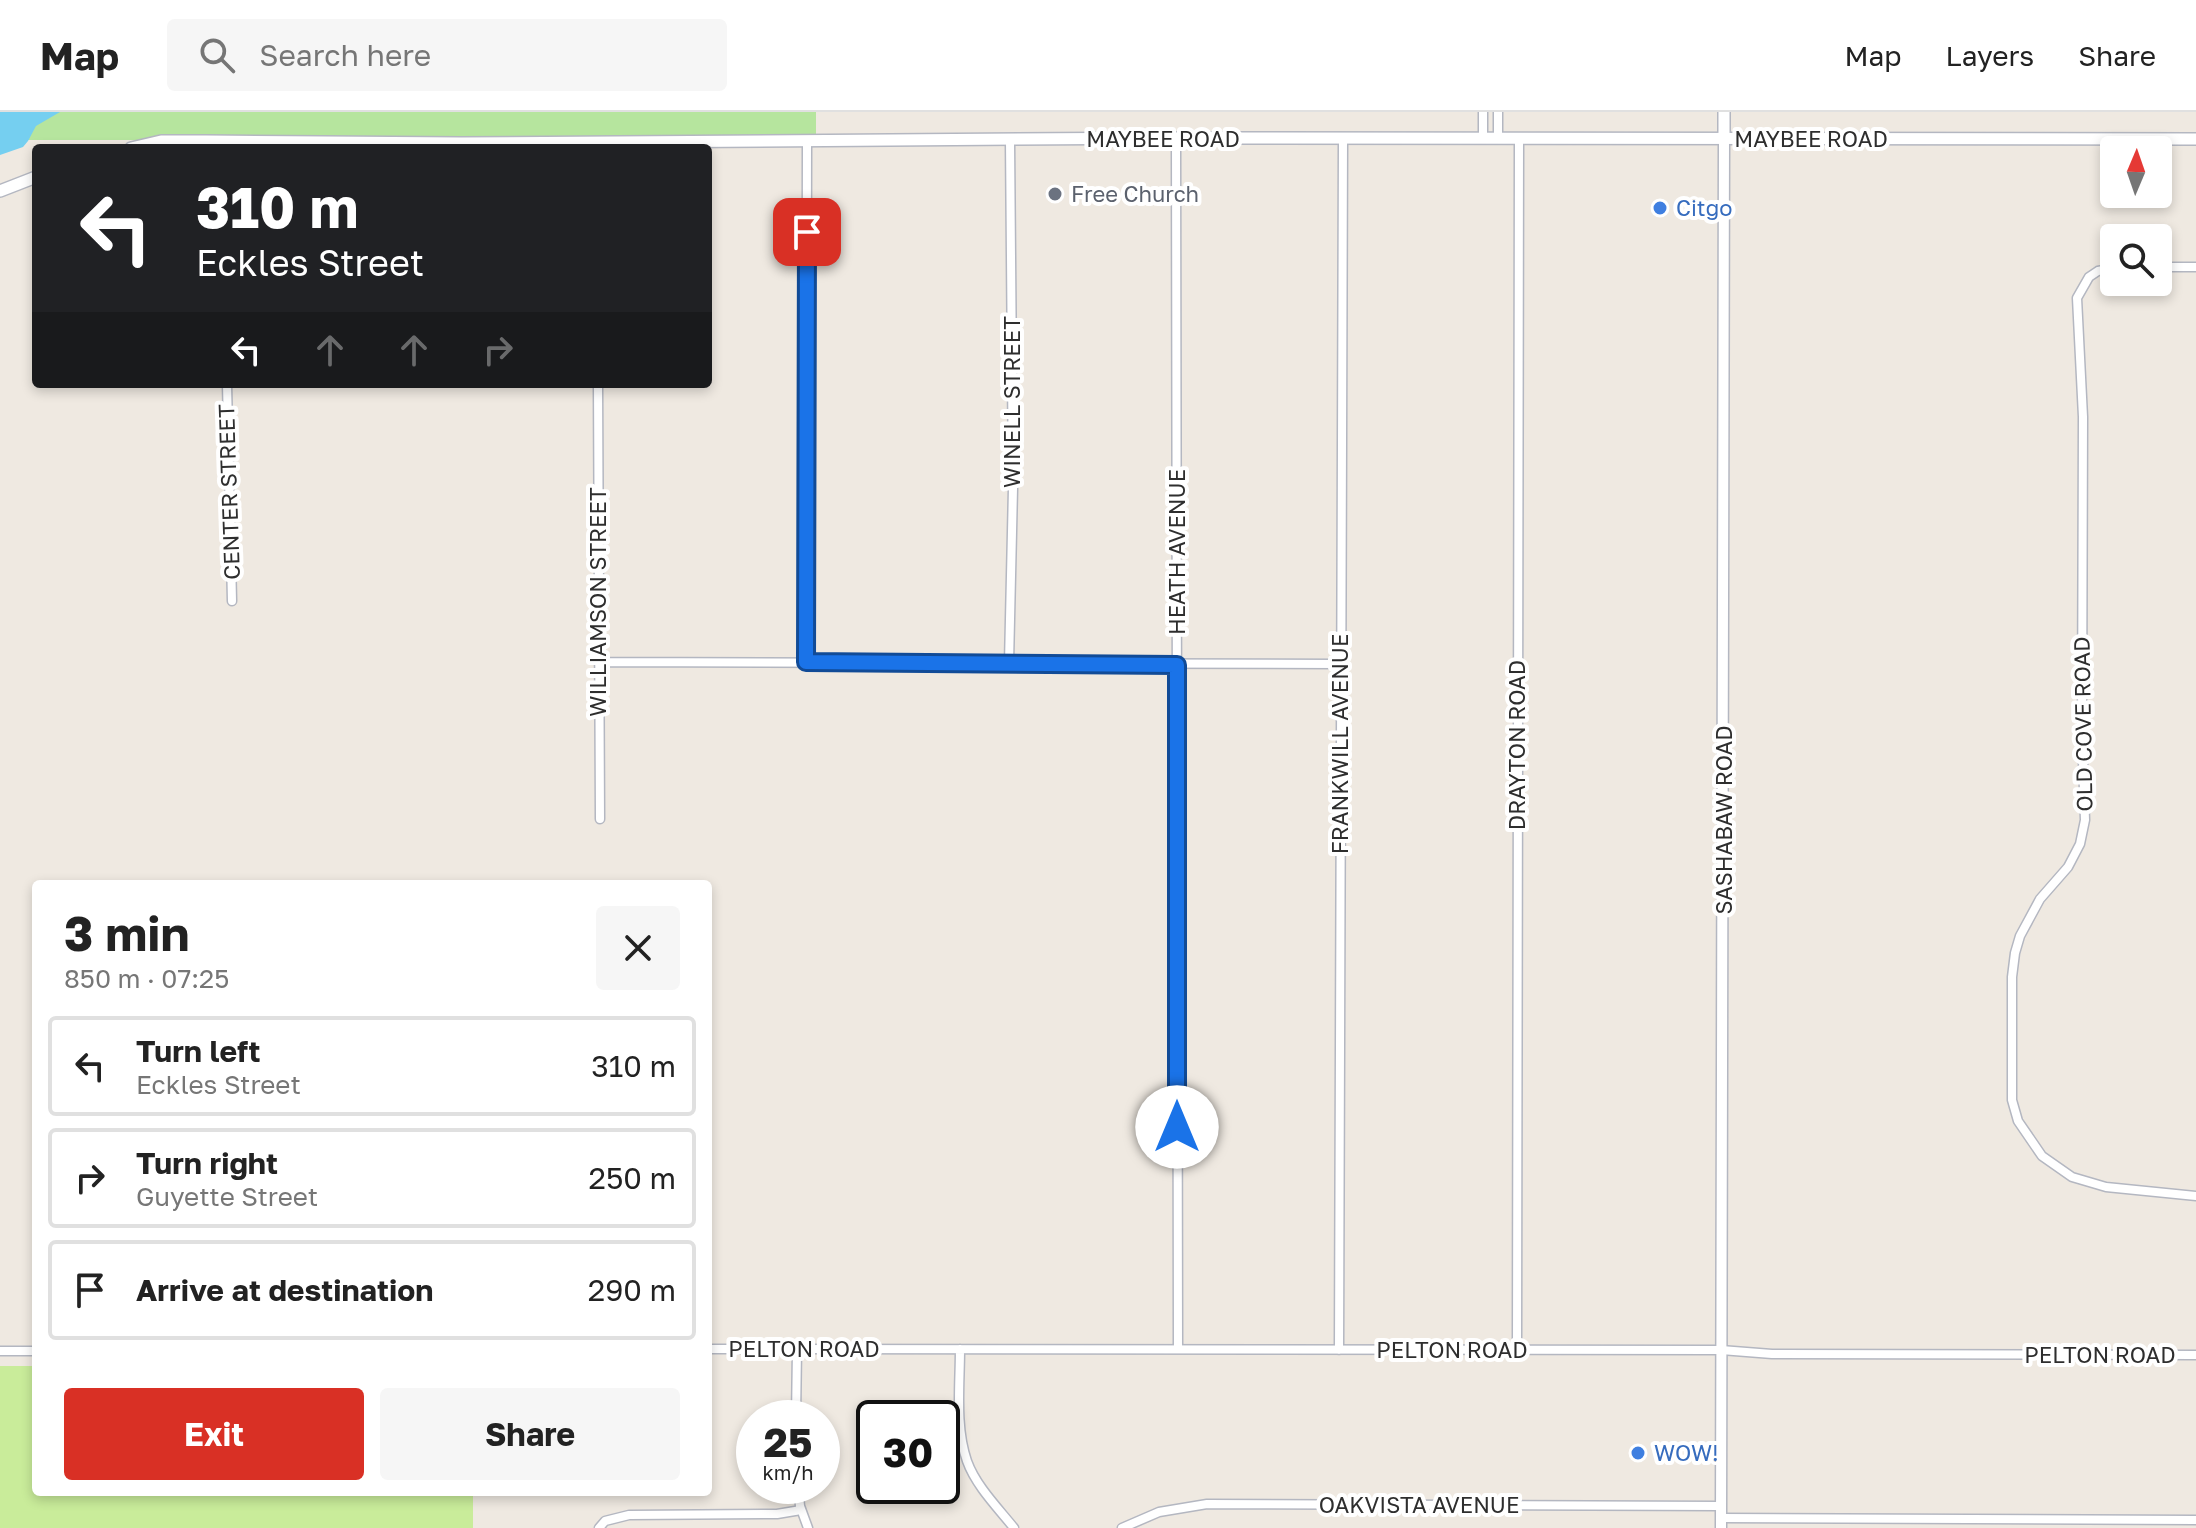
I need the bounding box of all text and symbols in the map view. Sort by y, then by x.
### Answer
search box [167,19,727,91]
text: Map [40,33,119,78]
icon: search [195,33,239,77]
text: Search here [259,37,431,73]
text: Map [1844,39,1902,72]
text: Layers [1946,39,2034,72]
text: Share [2078,39,2156,72]
street label: MAYBEE ROAD [1086,125,1240,152]
street label: MAYBEE ROAD [1734,125,1888,152]
north arrow [2100,136,2172,208]
map controls [2100,136,2172,296]
text: 310 m [196,173,358,240]
icon: left [64,176,168,280]
place label: Free Church [1071,180,1199,207]
marker: Free Church [1046,185,1064,203]
place label: Citgo [1676,194,1732,221]
pin [773,198,841,266]
marker: Citgo [1651,199,1669,217]
icon: arrive [785,210,829,254]
button: search [2100,224,2172,296]
text: Eckles Street [196,241,424,284]
street label: WINELL STREET [998,316,1025,488]
icon: left [224,328,268,372]
icon: ahead [308,328,352,372]
icon: ahead [392,328,436,372]
icon: right [476,328,520,372]
street label: CENTER STREET [212,403,245,580]
street label: HEATH AVENUE [1163,469,1190,635]
street label: WILLIAMSON STREET [584,487,611,717]
street label: FRANKWILL AVENUE [1326,634,1353,854]
street label: OLD COVE ROAD [2067,636,2098,812]
street label: DRAYTON ROAD [1503,660,1530,830]
street label: SASHABAW ROAD [1710,725,1737,915]
text: 3 min [64,904,189,962]
button: close [596,906,680,990]
text: 850 m · 07:25 [64,963,229,994]
text: Turn left [136,1033,261,1069]
icon: left [68,1044,112,1088]
text: 310 m [591,1048,676,1084]
text: Eckles Street [136,1069,301,1100]
position arrow [1135,1085,1219,1169]
text: Turn right [136,1145,278,1181]
icon: right [68,1156,112,1200]
text: 250 m [589,1160,676,1196]
text: Guyette Street [136,1181,318,1212]
icon: arrive [68,1268,112,1312]
text: Arrive at destination [136,1272,433,1308]
text: 290 m [588,1272,676,1308]
street label: PELTON ROAD [728,1335,880,1362]
street label: PELTON ROAD [1376,1336,1528,1363]
street label: PELTON ROAD [2024,1341,2176,1368]
button: Exit [64,1388,364,1480]
button: Share [380,1388,680,1480]
speed limit sign: 30 [856,1400,960,1504]
text: 25 [764,1418,812,1466]
place label: WOW! [1654,1439,1719,1466]
marker: WOW! [1629,1444,1647,1462]
text: km/h [763,1460,813,1484]
street label: OAKVISTA AVENUE [1319,1491,1519,1518]

